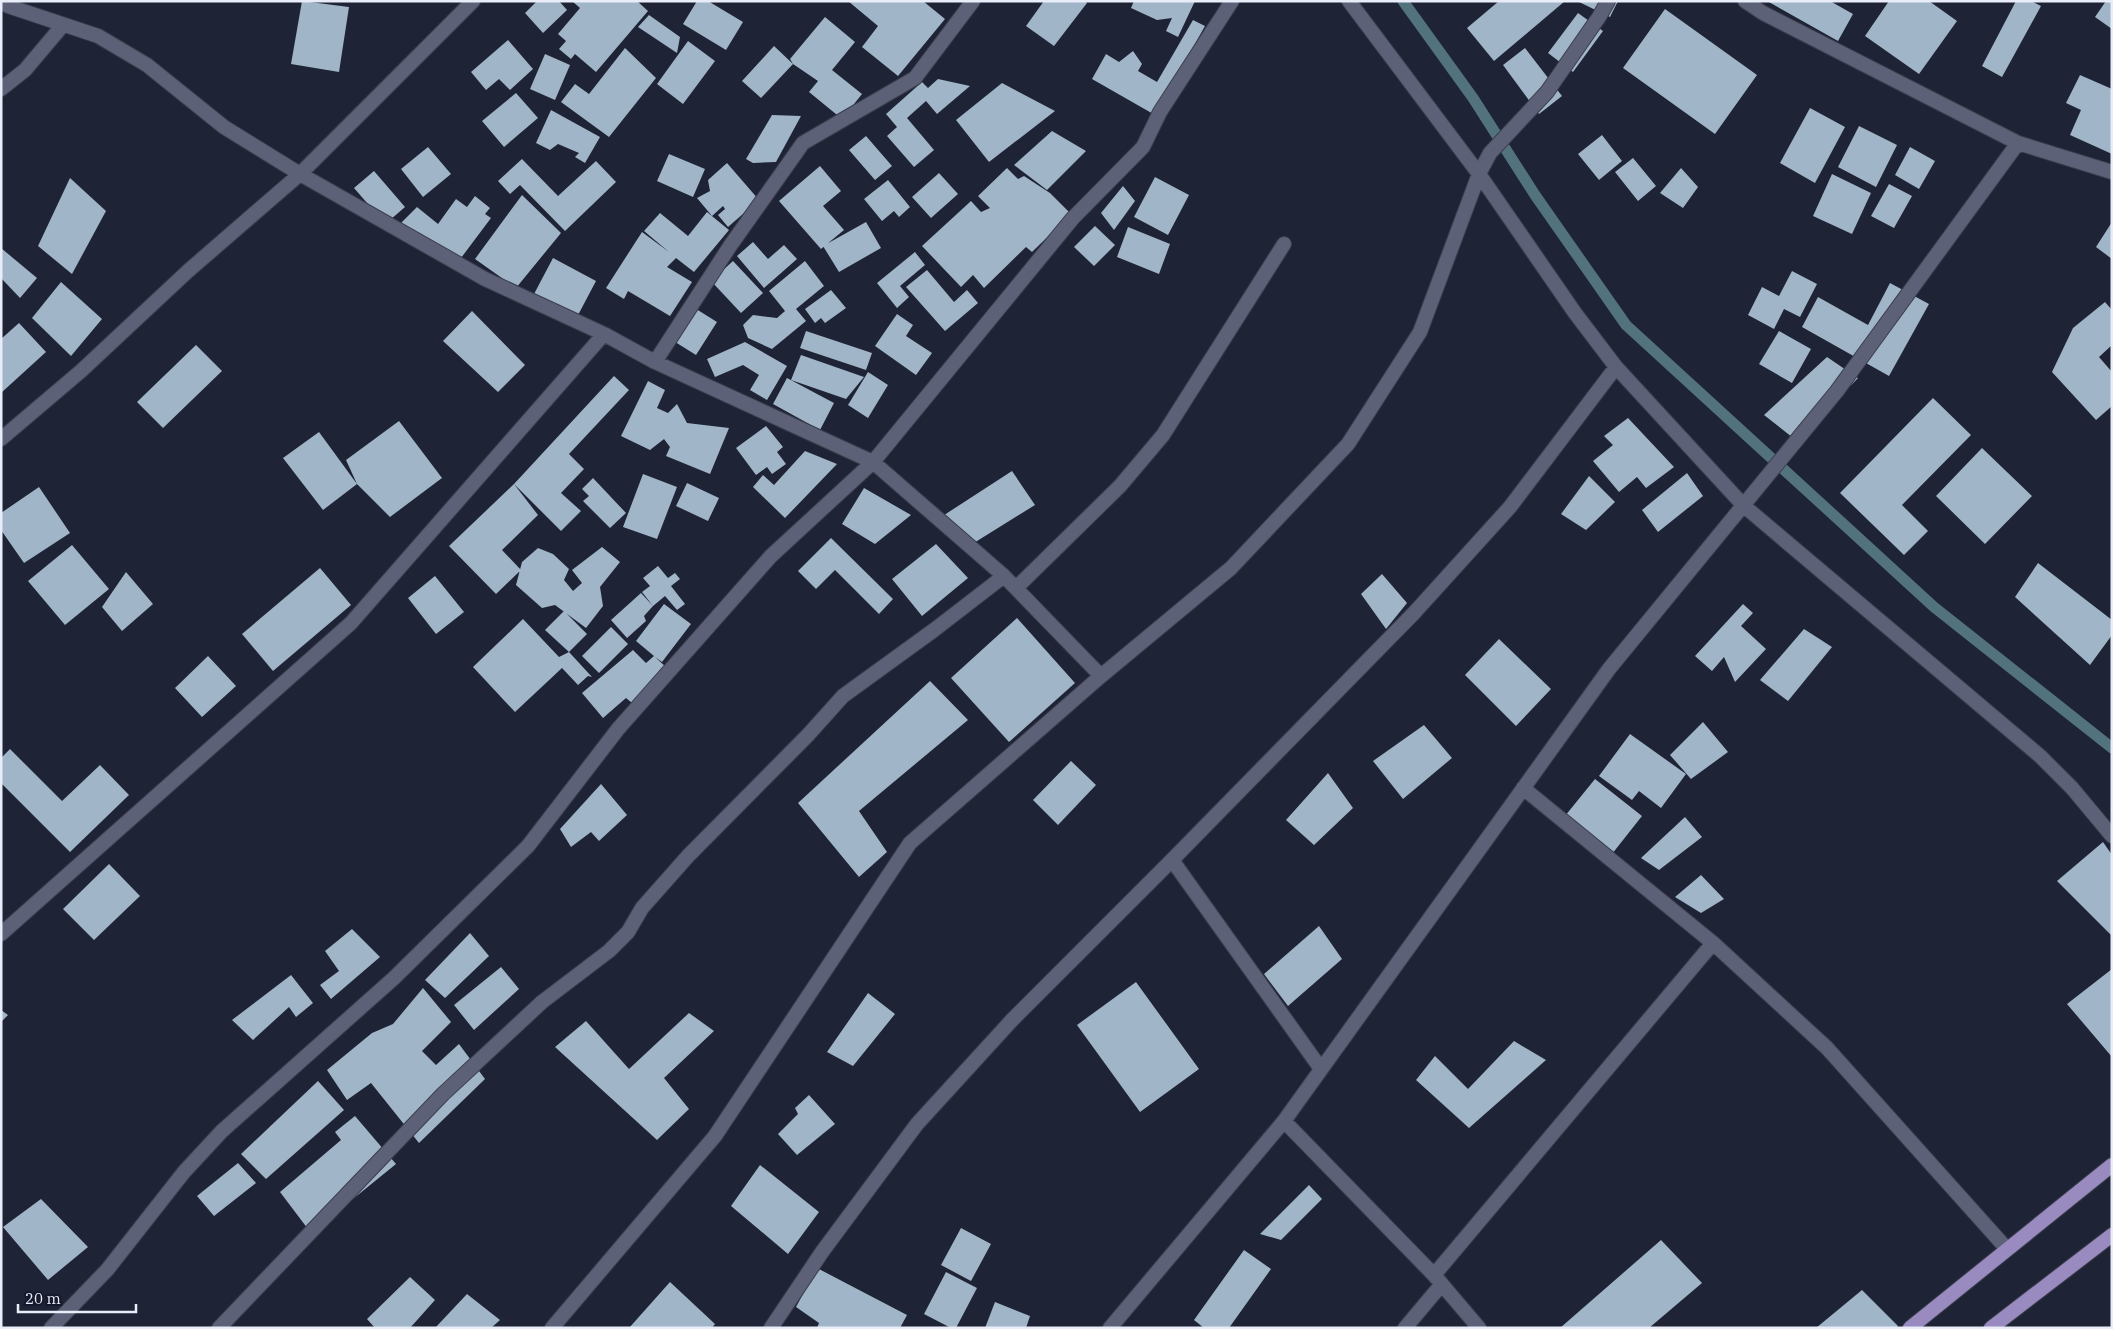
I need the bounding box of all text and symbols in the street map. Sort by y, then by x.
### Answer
scale bar [18,1282,135,1314]
text: 20 m [25,1289,61,1308]

